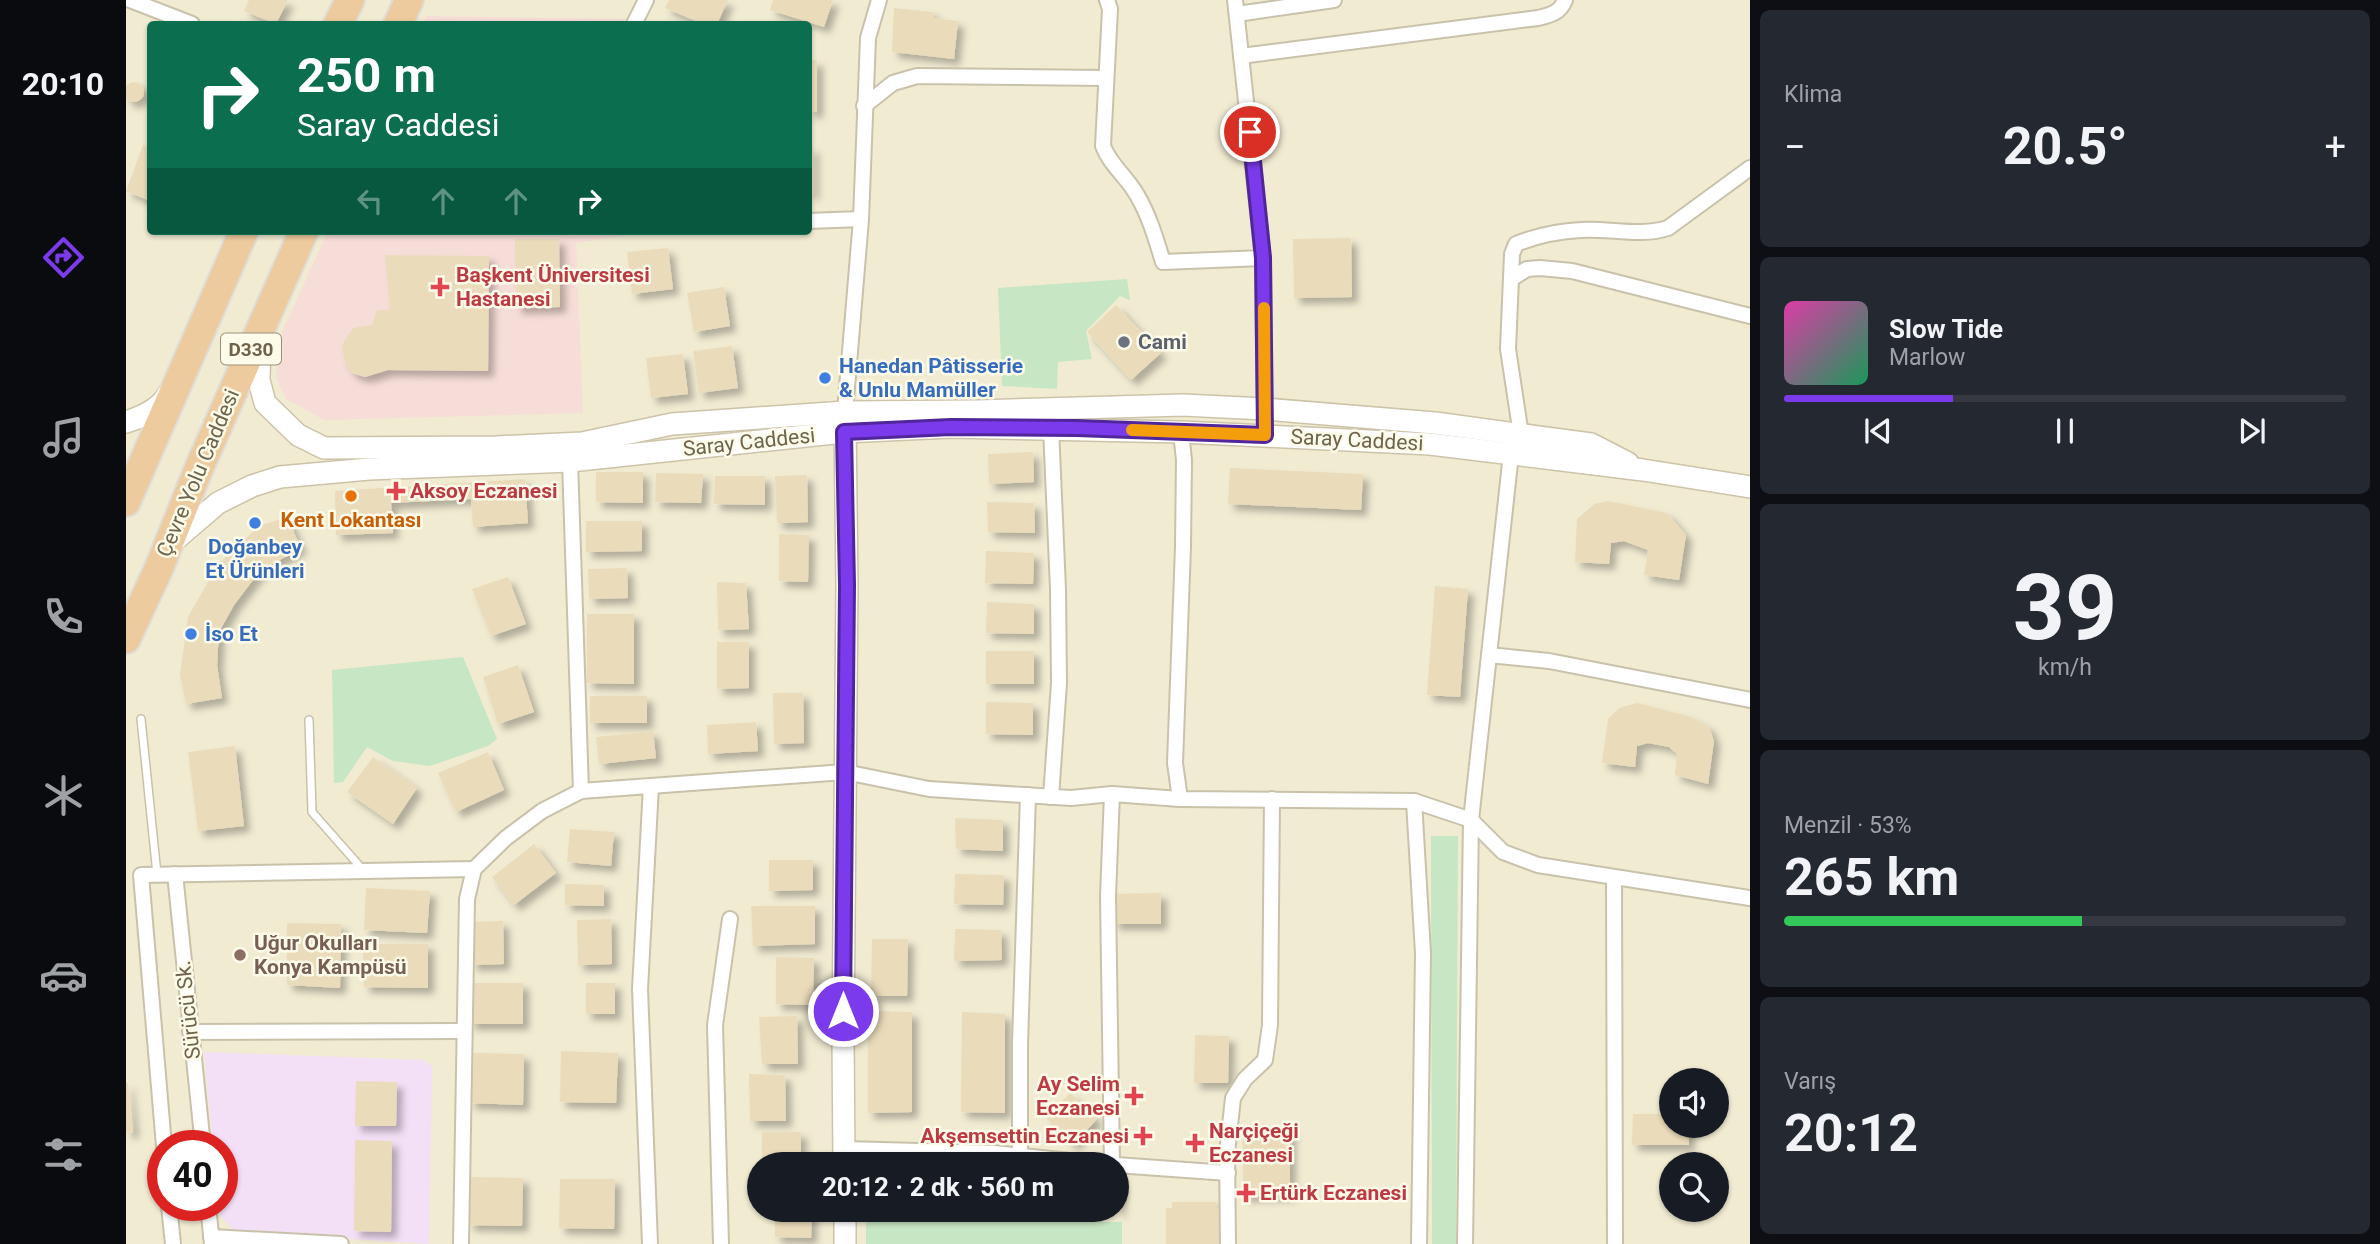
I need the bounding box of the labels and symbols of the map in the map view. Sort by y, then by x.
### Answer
pin [1220,102,1280,162]
place label: Başkent Üniversitesi Hastanesi [456,263,650,311]
marker: Başkent Üniversitesi Hastanesi [430,277,450,297]
place label: Cami [1138,330,1187,354]
road number: D330 [221,334,281,364]
marker: Cami [1116,334,1132,350]
place label: Hanedan Pâtisserie & Unlu Mamüller [839,354,1023,402]
marker: Hanedan Pâtisserie & Unlu Mamüller [817,370,833,386]
street label: Çevre Yolu Caddesi [152,386,244,560]
street label: Saray Caddesi [682,423,816,461]
street label: Saray Caddesi [1290,425,1424,455]
place label: Aksoy Eczanesi [410,479,558,503]
marker: Aksoy Eczanesi [388,483,404,499]
marker: Kent Lokantası [343,488,359,504]
place label: Kent Lokantası [281,508,421,532]
marker: Doğanbey Et Ürünleri [247,515,263,531]
place label: Doğanbey Et Ürünleri [205,535,305,583]
place label: İso Et [205,622,258,646]
marker: İso Et [183,626,199,642]
place label: Uğur Okulları Konya Kampüsü [254,931,406,979]
marker: Uğur Okulları Konya Kampüsü [232,947,248,963]
street label: Sürücü Sk. [171,959,205,1061]
position arrow [806,974,880,1048]
place label: Ay Selim Eczanesi [1036,1072,1120,1120]
marker: Ay Selim Eczanesi [1126,1088,1142,1104]
place label: Narçiçeği Eczanesi [1209,1119,1299,1167]
place label: Akşemsettin Eczanesi [921,1124,1129,1148]
marker: Akşemsettin Eczanesi [1135,1128,1151,1144]
speed limit sign: 40 [147,1130,238,1221]
marker: Narçiçeği Eczanesi [1187,1135,1203,1151]
place label: Ertürk Eczanesi [1260,1181,1407,1205]
marker: Ertürk Eczanesi [1238,1185,1254,1201]

